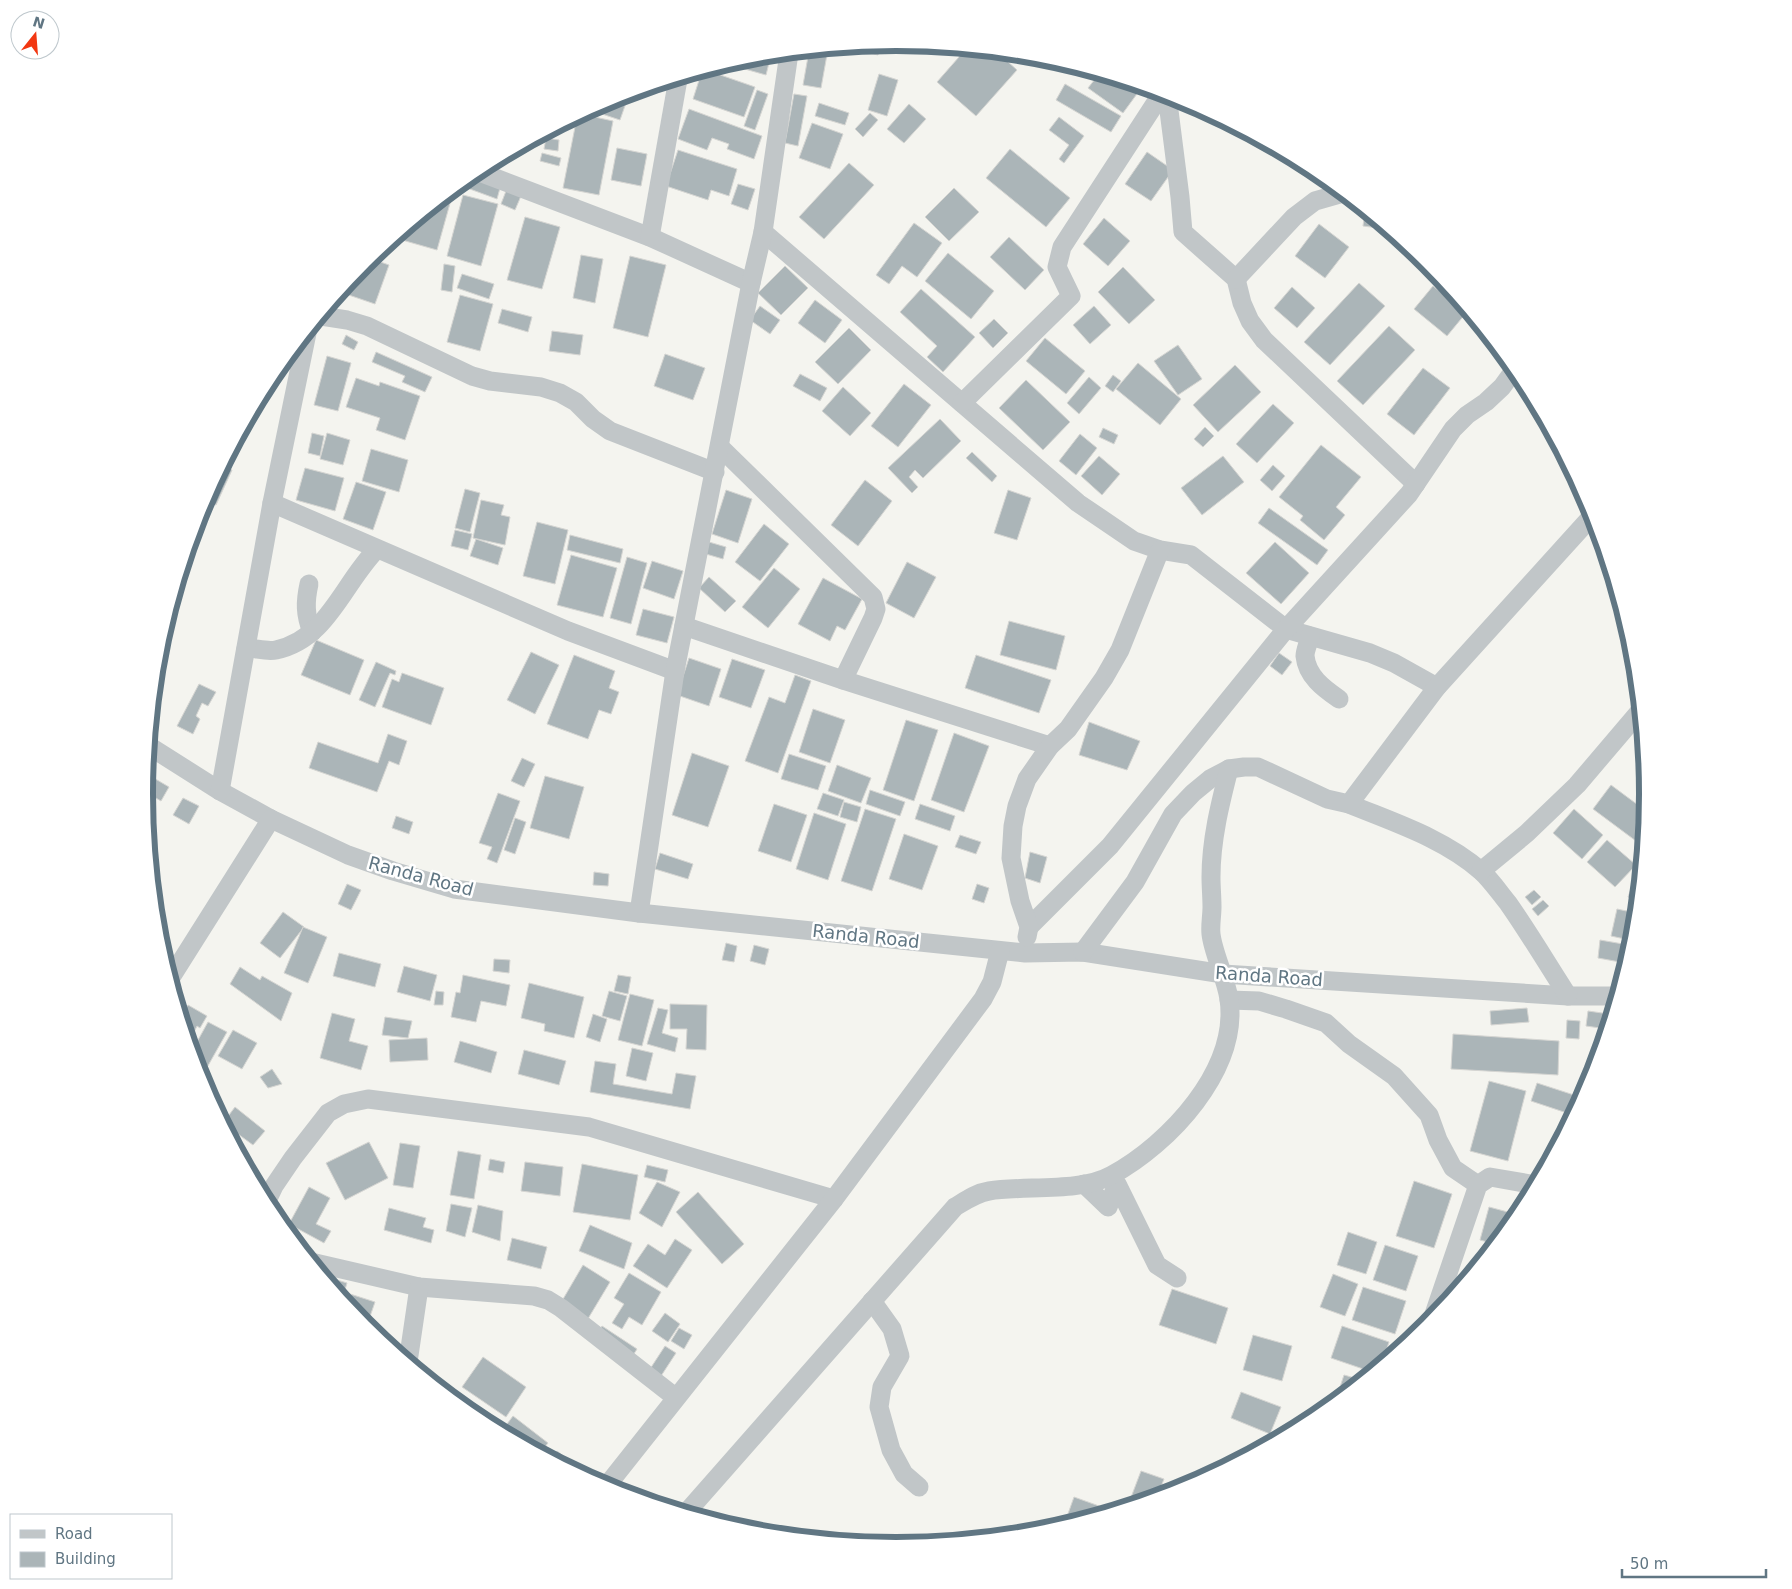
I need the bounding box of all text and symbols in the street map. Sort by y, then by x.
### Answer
north arrow [10,10,60,60]
text: N [31,13,47,32]
street label: Randa Road [366,852,476,900]
street label: Randa Road [811,920,921,952]
street label: Randa Road [1214,962,1324,990]
legend [10,1514,172,1579]
text: Road [55,1525,93,1543]
scale bar [1622,1546,1766,1578]
text: Building [55,1550,116,1568]
text: 50 m [1630,1555,1668,1573]

